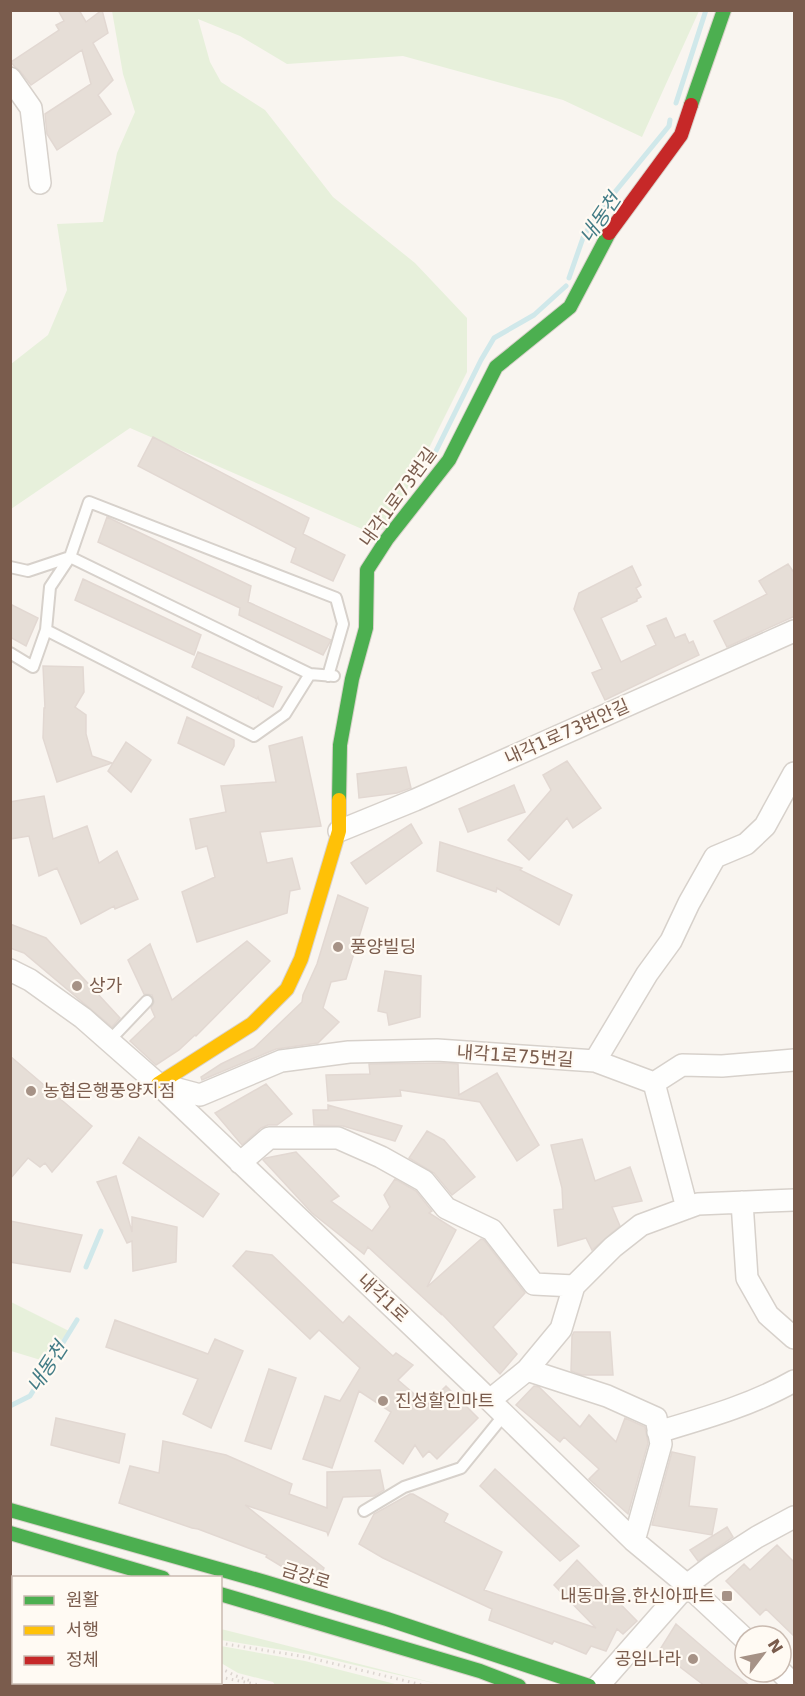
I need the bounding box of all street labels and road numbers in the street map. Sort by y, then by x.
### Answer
street label: 내각1로73번길 [355,443,441,550]
street label: 내각1로73번안길 [501,695,632,768]
street label: 내각1로75번길 [456,1041,574,1070]
street label: 내각1로 [354,1269,413,1326]
street label: 금강로 [279,1558,333,1593]

